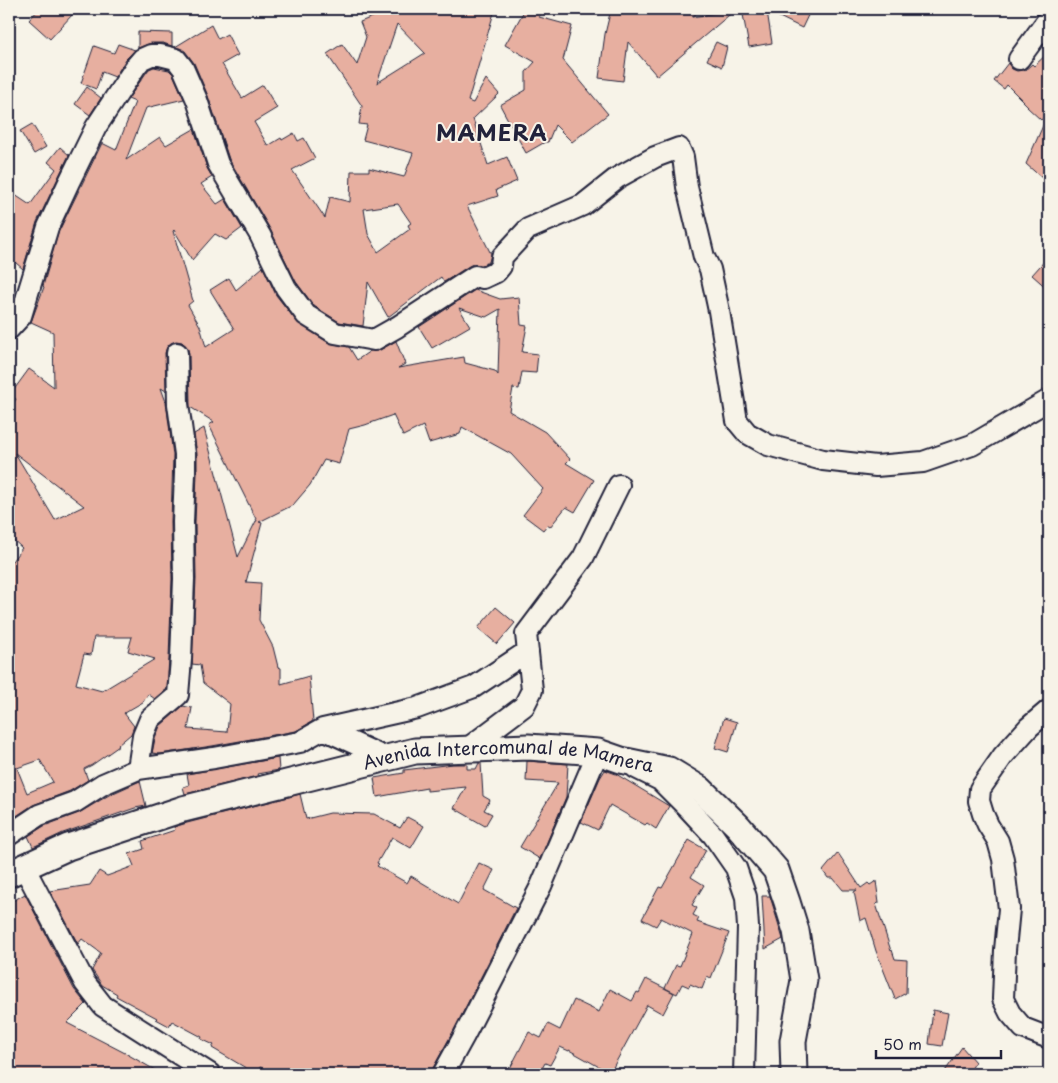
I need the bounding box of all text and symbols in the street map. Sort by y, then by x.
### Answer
district label: MAMERA [436,115,548,148]
street label: Avenida Intercomunal de Mamera [360,732,656,779]
scale bar [876,1028,1000,1060]
text: 50 m [883,1032,922,1055]

